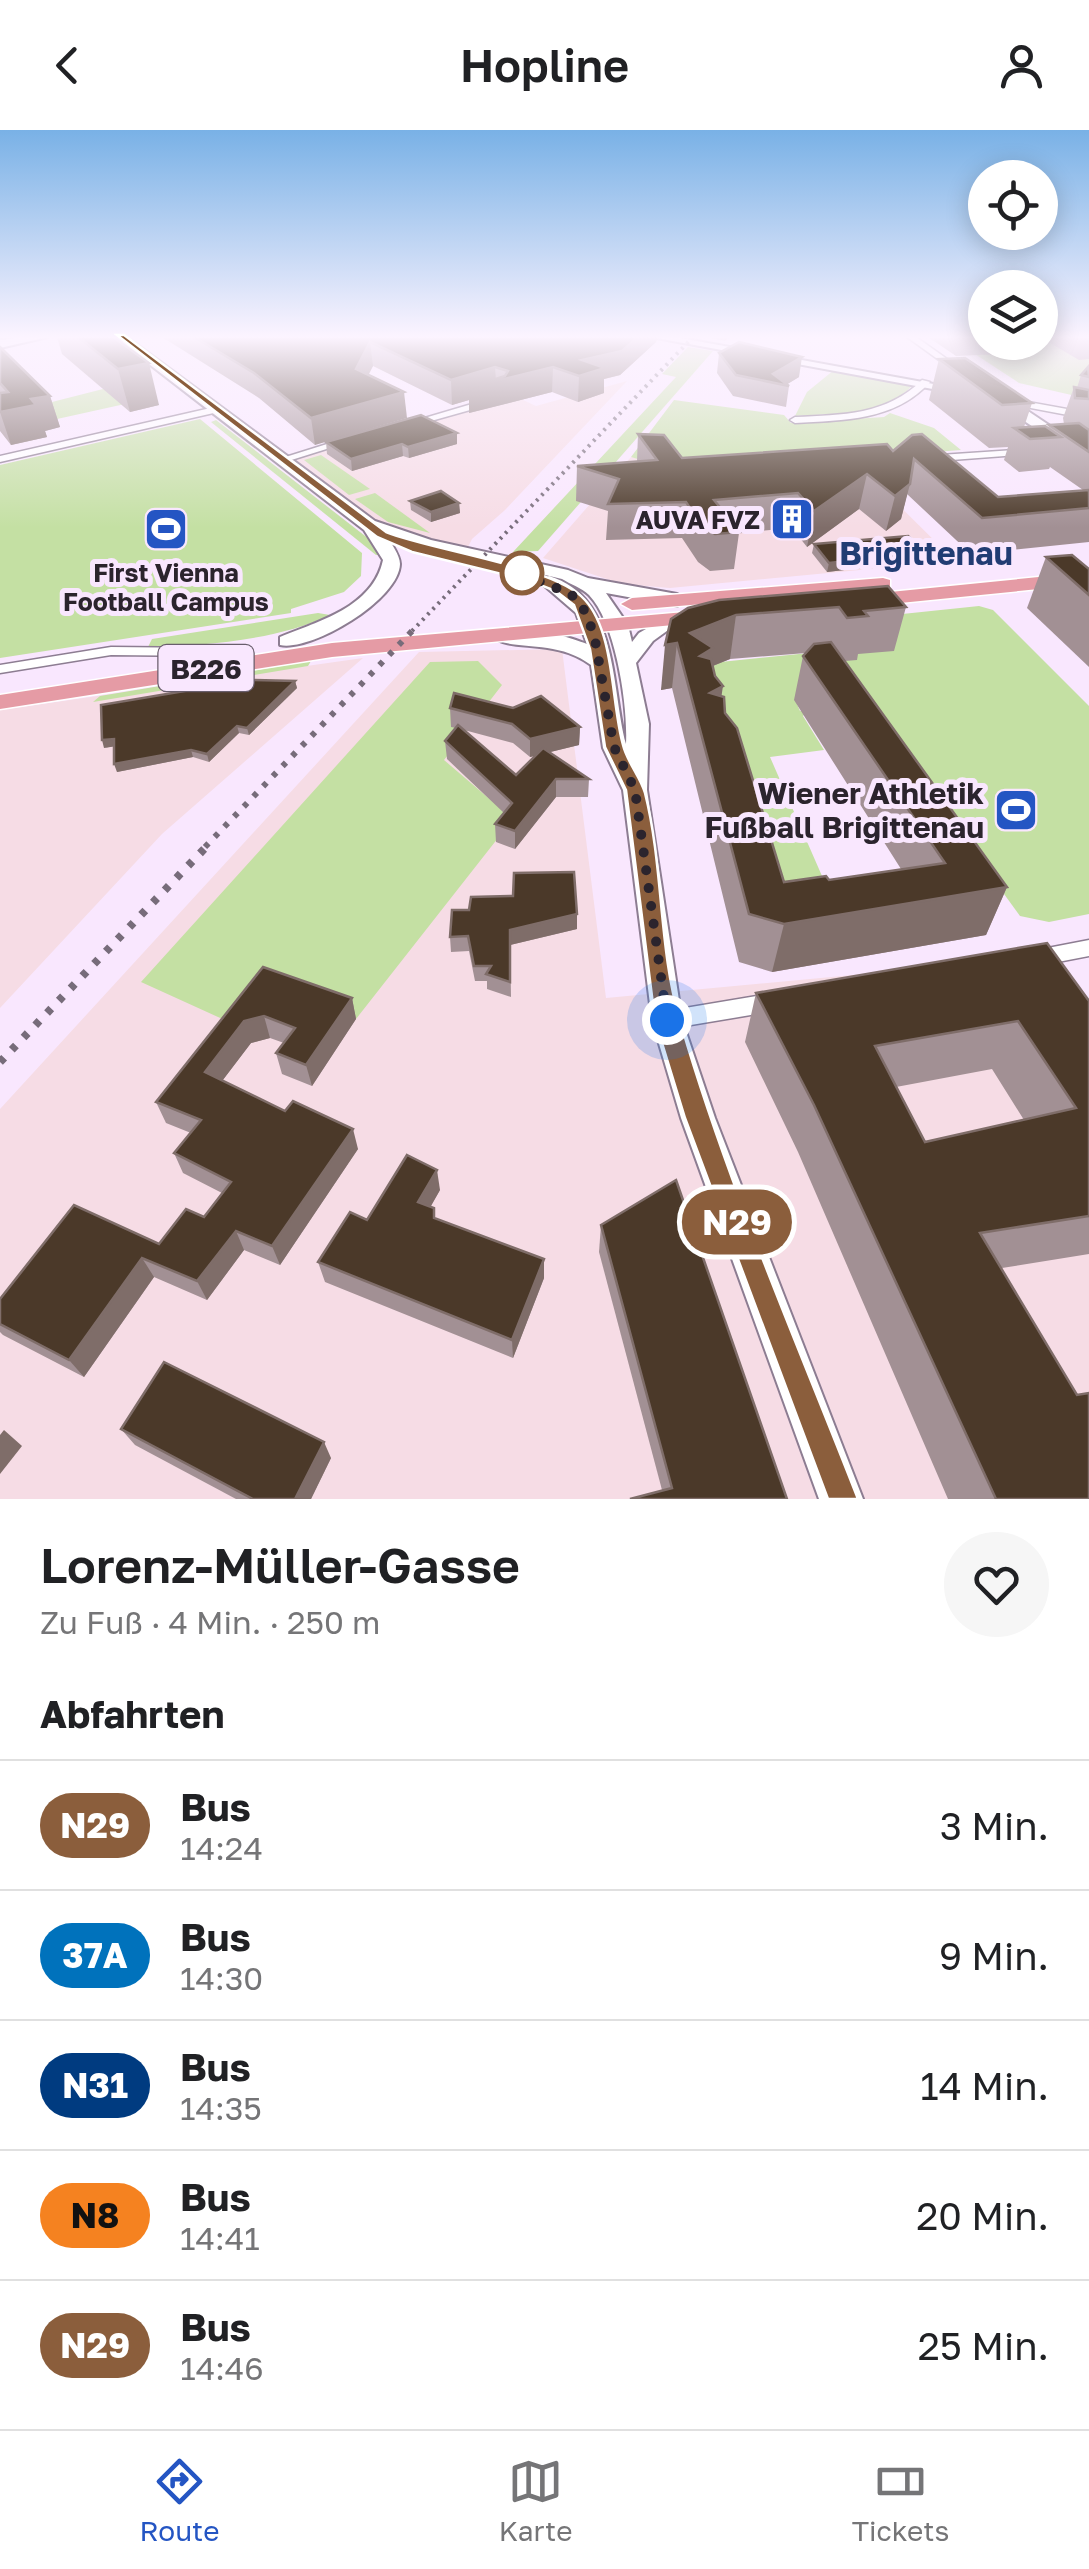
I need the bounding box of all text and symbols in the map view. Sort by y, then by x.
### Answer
icon: back [40,38,95,93]
text: Hopline [460,38,629,92]
icon: person [994,38,1049,93]
map controls [968,160,1058,360]
button: locate [968,160,1058,250]
button: layers [968,270,1058,360]
building icon: AUVA FVZ [769,496,815,542]
place label: AUVA FVZ [636,504,760,535]
sports icon: First Vienna Football Campus [143,506,189,552]
district label: Brigittenau [839,534,1013,572]
unlabelled marker [501,552,543,594]
place label: First Vienna Football Campus [63,557,269,617]
road number: B226 [158,645,254,691]
place label: Wiener Athletik Fußball Brigittenau [704,775,985,845]
sports icon: Wiener Athletik Fußball Brigittenau [993,787,1039,833]
your location [642,995,692,1045]
line badge: N29 [680,1190,794,1254]
text: N29 [702,1201,772,1243]
button: heart [944,1532,1049,1637]
text: Lorenz-Müller-Gasse [40,1536,520,1594]
text: Zu Fuß · 4 Min. · 250 m [40,1603,380,1641]
text: Abfahrten [40,1691,224,1736]
text: Bus [180,1784,251,1829]
text: 3 Min. [940,1803,1049,1848]
text: N29 [60,1804,130,1846]
text: 14:24 [180,1829,263,1867]
text: Bus [180,1914,251,1959]
text: 9 Min. [939,1933,1049,1978]
text: 37A [62,1934,128,1976]
text: 14:30 [180,1959,263,1997]
text: Bus [180,2044,251,2089]
text: 14 Min. [920,2063,1049,2108]
text: N31 [62,2064,128,2106]
text: 14:35 [180,2089,262,2127]
text: Bus [180,2174,251,2219]
text: 20 Min. [916,2193,1049,2238]
text: N8 [70,2194,120,2236]
text: 14:41 [180,2219,260,2257]
text: Bus [180,2304,251,2349]
text: 25 Min. [918,2323,1049,2368]
text: N29 [60,2324,130,2366]
text: 14:46 [180,2349,264,2387]
tab: Route [140,2454,220,2547]
tab: Karte [499,2454,573,2547]
tab: Tickets [852,2454,949,2547]

